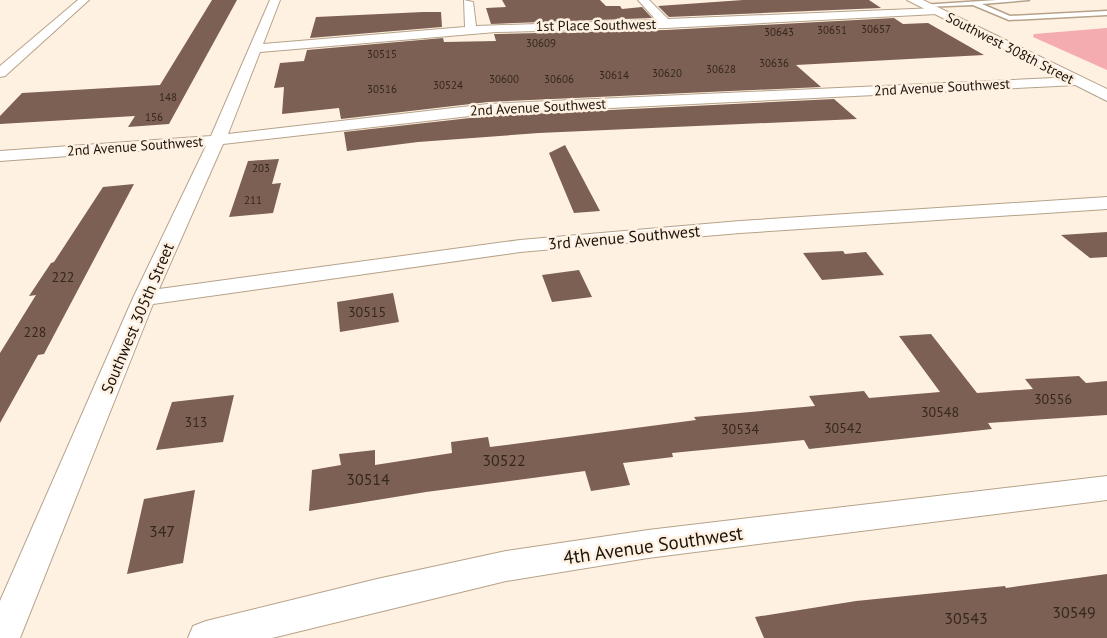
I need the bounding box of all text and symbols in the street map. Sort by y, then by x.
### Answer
street label: Southwest 308th Street [943,8,1077,88]
street label: 1st Place Southwest [536,15,657,35]
house number: 30657 [861,22,891,36]
house number: 30651 [817,23,847,37]
house number: 30643 [764,25,794,39]
house number: 30609 [526,36,556,50]
house number: 30515 [367,47,397,61]
house number: 30636 [759,56,789,70]
house number: 30628 [706,62,736,76]
house number: 30620 [652,66,682,80]
house number: 30614 [599,68,629,82]
house number: 30600 [489,72,519,86]
house number: 30606 [544,72,574,86]
street label: 2nd Avenue Southwest [873,74,1011,100]
house number: 30524 [433,78,463,92]
house number: 30516 [367,82,397,96]
house number: 148 [159,90,177,104]
street label: 2nd Avenue Southwest [469,94,607,120]
house number: 156 [145,110,163,124]
street label: 2nd Avenue Southwest [66,132,204,160]
house number: 203 [252,161,270,175]
house number: 211 [244,193,262,207]
street label: 3rd Avenue Southwest [547,220,701,254]
street label: Southwest 305th Street [96,239,178,396]
house number: 222 [52,268,74,286]
house number: 30515 [348,303,386,321]
house number: 228 [24,323,46,341]
house number: 30556 [1034,390,1072,408]
house number: 30548 [921,403,959,421]
house number: 313 [185,413,207,431]
house number: 30542 [824,419,862,437]
house number: 30534 [721,420,759,438]
house number: 30522 [482,450,526,470]
house number: 30514 [346,469,390,489]
street label: 4th Avenue Southwest [562,520,745,569]
house number: 347 [149,521,175,541]
house number: 30549 [1052,602,1096,622]
house number: 30543 [944,608,988,628]

